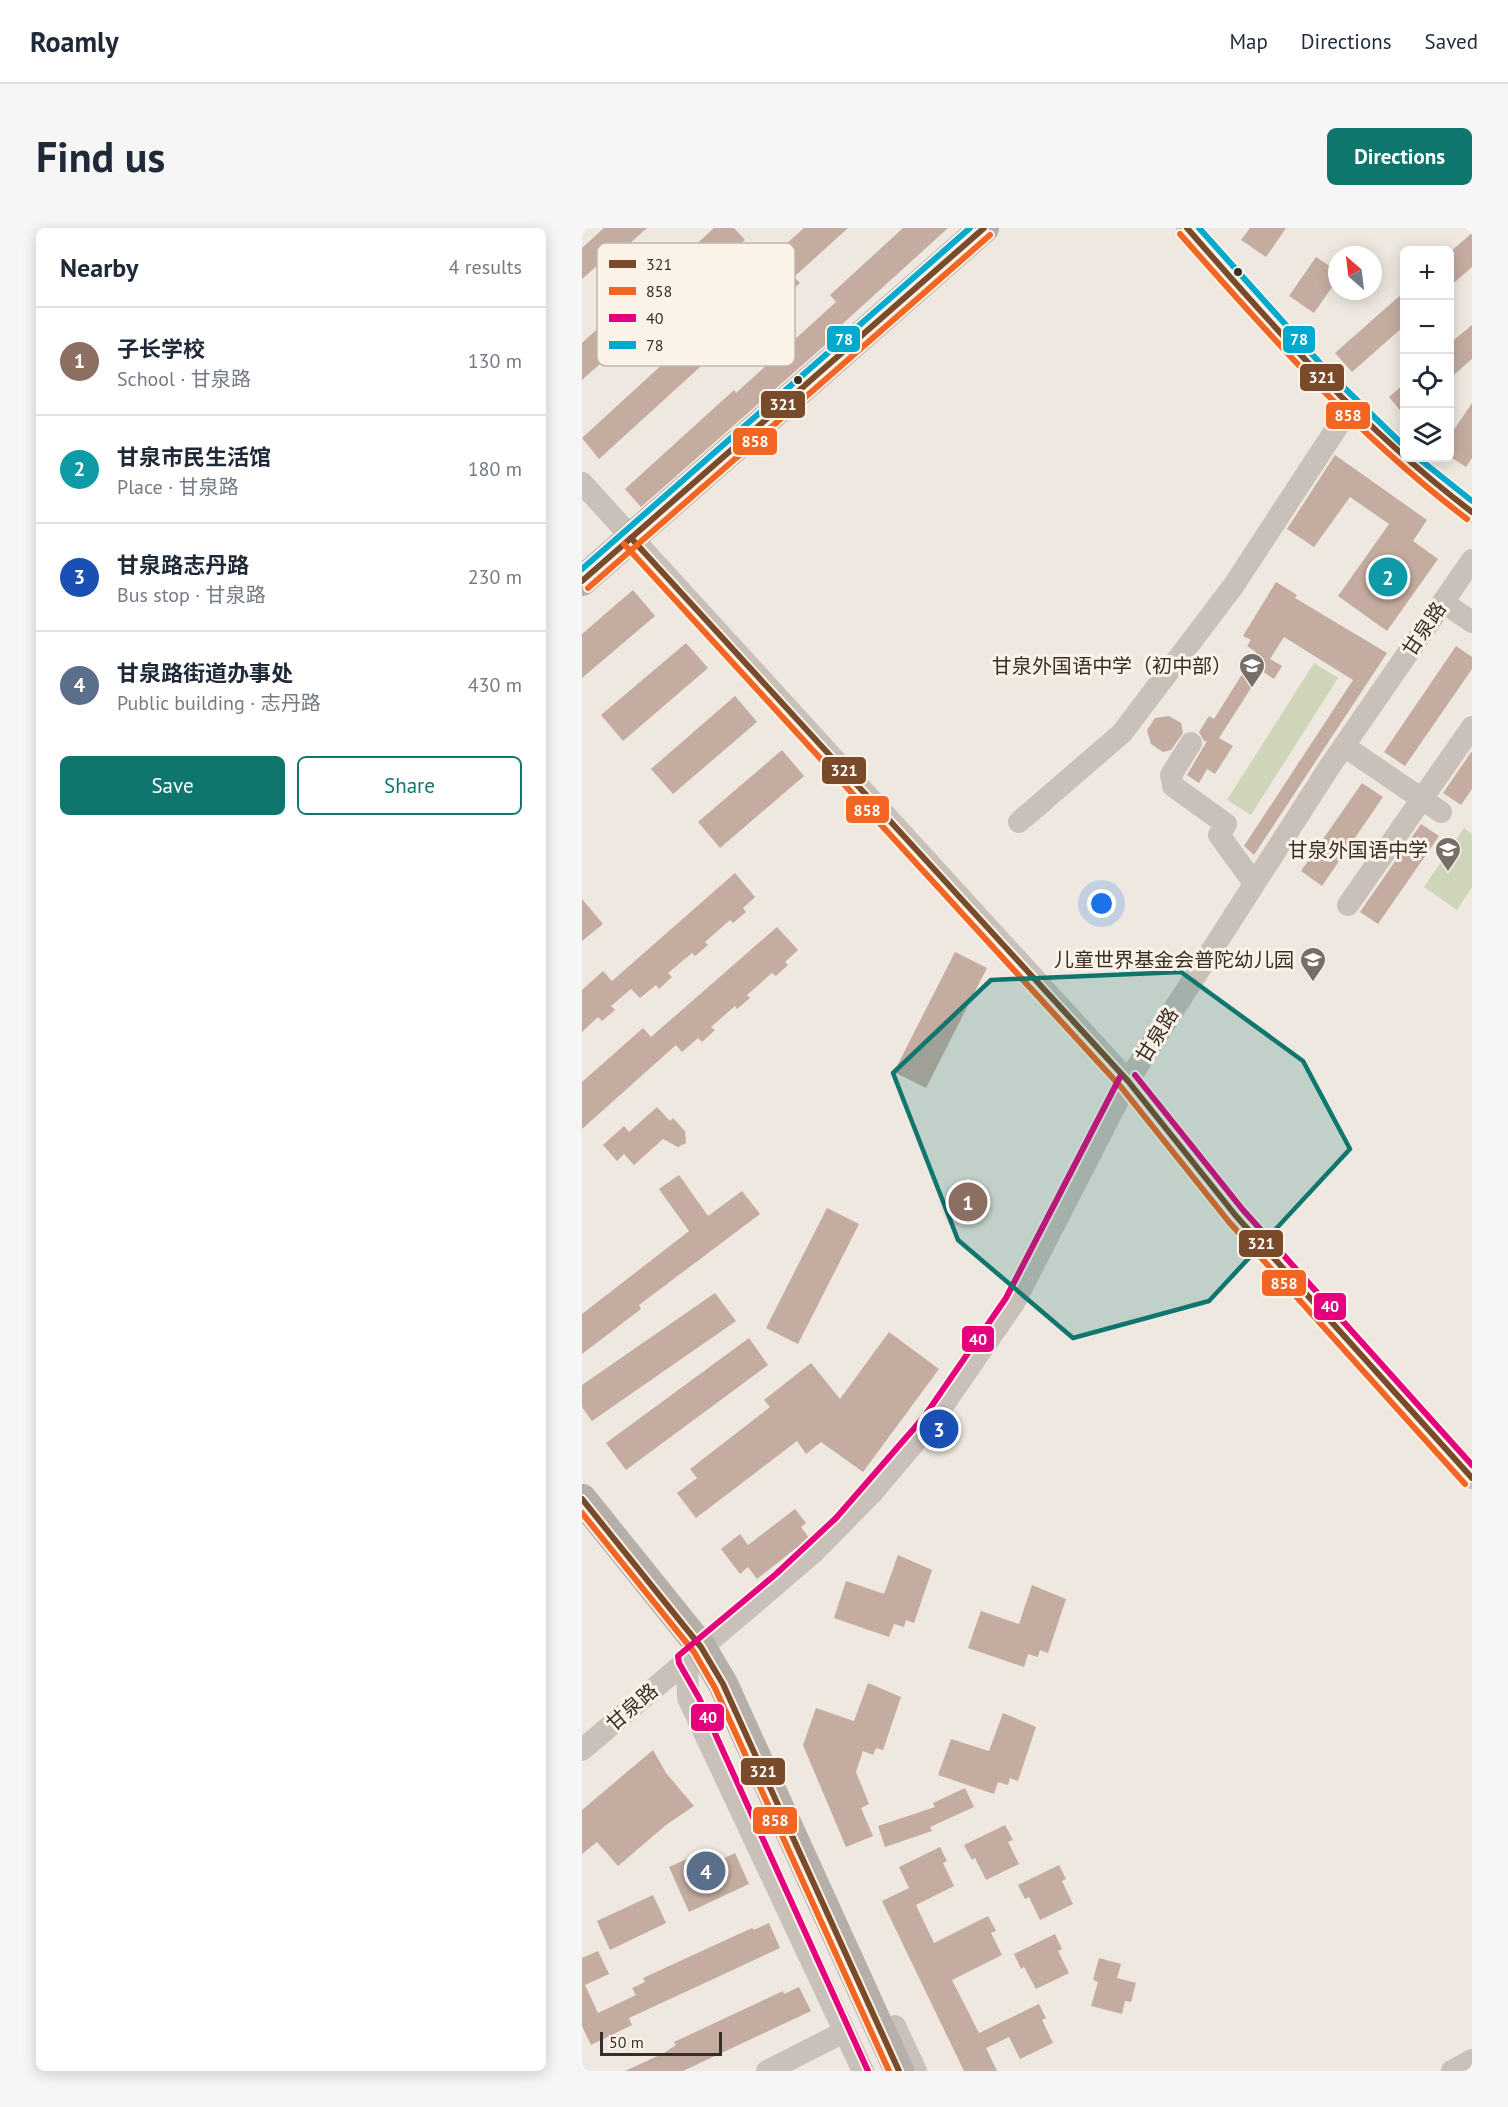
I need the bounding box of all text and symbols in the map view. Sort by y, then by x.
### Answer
text: Roamly [30,23,119,60]
text: Map [1229,28,1268,55]
text: Directions [1301,28,1392,55]
text: Saved [1425,28,1478,55]
button: Directions [1327,128,1472,185]
text: Find us [36,129,165,184]
legend [597,243,795,366]
north arrow [1328,246,1382,300]
map controls [1400,246,1454,462]
button: + [1400,246,1454,300]
text: Nearby [60,251,138,284]
text: 4 results [449,254,522,280]
text: 321 [646,254,672,274]
unlabelled marker [1232,266,1244,278]
text: 858 [646,281,672,301]
button: − [1400,300,1454,354]
text: 40 [646,308,664,328]
line badge: 78 [826,325,861,353]
line badge: 78 [1282,325,1316,354]
text: 78 [835,329,853,349]
text: 78 [1290,329,1308,349]
text: 子长学校 [117,335,205,363]
text: 78 [646,335,663,355]
text: 1 [74,348,85,374]
text: 130 m [468,348,522,374]
button: locate [1400,354,1454,408]
line badge: 321 [1299,363,1345,392]
text: School · 甘泉路 [117,366,251,392]
text: 321 [1308,367,1336,387]
unlabelled marker [792,374,804,386]
line badge: 321 [760,390,806,419]
text: 321 [769,394,797,414]
line badge: 858 [1325,401,1371,430]
text: 858 [1334,405,1362,425]
button: layers [1400,408,1454,462]
line badge: 858 [732,427,778,456]
text: 858 [741,431,769,451]
text: 甘泉市民生活馆 [117,443,271,471]
text: 2 [74,456,85,482]
text: 180 m [468,456,522,482]
text: Place · 甘泉路 [117,474,239,500]
text: 甘泉路志丹路 [117,551,249,579]
pin: 2 [1368,554,1408,600]
text: 3 [74,564,85,590]
text: 230 m [468,564,522,590]
text: Bus stop · 甘泉路 [117,582,266,608]
street label: 甘泉路 [1396,597,1452,661]
school or university icon: 甘泉外国语中学（初中部） [1237,651,1267,689]
place label: 甘泉外国语中学（初中部） [992,653,1232,679]
text: 甘泉路街道办事处 [117,659,293,687]
text: 4 [74,672,85,698]
text: 430 m [468,672,522,698]
text: Public building · 志丹路 [117,690,321,716]
button: Save [60,756,285,815]
button: Share [297,756,522,815]
line badge: 321 [821,756,867,785]
text: 321 [830,760,858,780]
line badge: 858 [845,795,890,824]
text: 858 [853,800,881,820]
school or university icon: 甘泉外国语中学 [1433,835,1463,873]
place label: 甘泉外国语中学 [1288,837,1428,863]
your location [1087,889,1116,918]
school or university icon: 儿童世界基金会普陀幼儿园 [1298,945,1328,983]
place label: 儿童世界基金会普陀幼儿园 [1054,947,1294,973]
street label: 甘泉路 [1130,1003,1184,1067]
pin: 1 [948,1180,988,1224]
line badge: 321 [1238,1229,1284,1258]
text: 321 [1247,1233,1275,1253]
line badge: 858 [1261,1269,1307,1297]
text: 858 [1270,1273,1298,1293]
line badge: 40 [1313,1292,1347,1321]
text: 40 [1321,1296,1339,1316]
line badge: 40 [961,1325,995,1353]
text: 40 [969,1329,987,1349]
pin: 3 [920,1406,958,1452]
street label: 甘泉路 [601,1678,663,1736]
line badge: 40 [690,1703,725,1732]
text: 40 [699,1707,717,1727]
line badge: 321 [740,1757,786,1786]
text: 321 [749,1761,777,1781]
line badge: 858 [752,1806,798,1835]
text: 858 [761,1810,789,1830]
pin: 4 [686,1848,726,1894]
scale bar [600,2029,722,2056]
text: 50 m [609,2032,644,2052]

